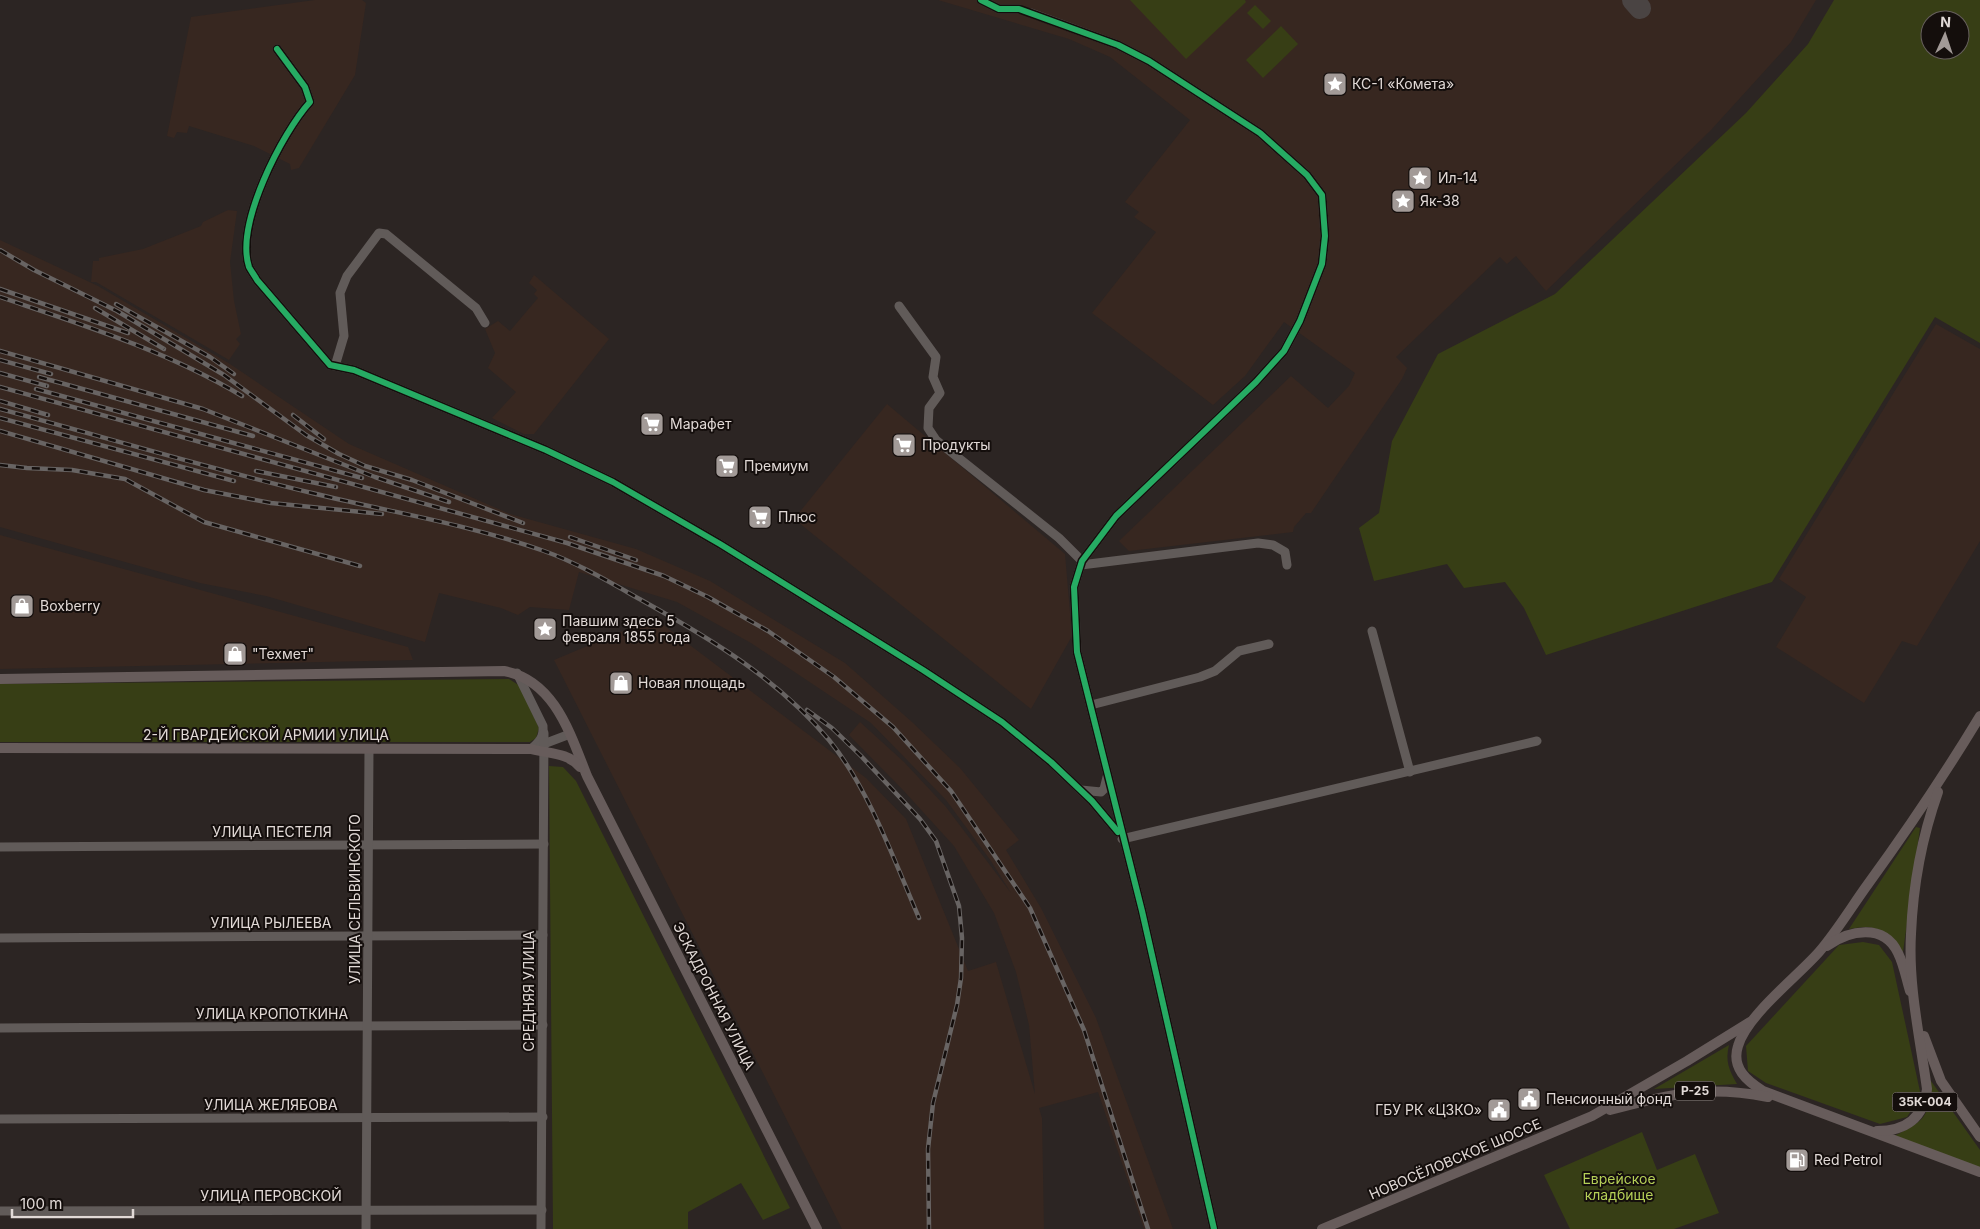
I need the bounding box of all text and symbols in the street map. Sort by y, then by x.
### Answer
north arrow [1920,10,1970,60]
text: N [1940,13,1951,30]
place icon: КС-1 «Комета» [1322,71,1348,97]
place label: КС-1 «Комета» [1352,75,1454,92]
place icon: Ил-14 [1407,165,1433,191]
place label: Ил-14 [1438,169,1478,186]
place icon: Як-38 [1390,188,1416,214]
place label: Як-38 [1420,192,1460,209]
supermarket icon: Марафет [639,411,665,437]
place label: Марафет [670,415,732,432]
supermarket icon: Продукты [891,432,917,458]
place label: Продукты [922,436,991,453]
supermarket icon: Премиум [714,453,740,479]
place label: Премиум [744,457,809,474]
supermarket icon: Плюс [747,504,773,530]
place label: Плюс [778,508,816,525]
shop icon: Boxberry [9,593,35,619]
place label: Boxberry [40,597,101,614]
place label: Павшим здесь 5 февраля 1855 года [562,612,690,645]
place icon: Павшим здесь 5 февраля 1855 года [532,616,558,642]
shop icon: "Техмет" [222,641,248,667]
place label: "Техмет" [252,645,314,662]
shop icon: Новая площадь [608,670,634,696]
place label: Новая площадь [638,674,745,691]
street label: 2-Й ГВАРДЕЙСКОЙ АРМИИ УЛИЦА [143,725,389,743]
street label: УЛИЦА СЕЛЬВИНСКОГО [346,814,363,984]
street label: УЛИЦА ПЕСТЕЛЯ [212,823,332,840]
street label: УЛИЦА РЫЛЕЕВА [211,914,332,931]
street label: ЭСКАДРОННАЯ УЛИЦА [670,919,759,1073]
street label: СРЕДНЯЯ УЛИЦА [520,930,537,1051]
street label: УЛИЦА КРОПОТКИНА [196,1005,348,1022]
road number: Р-25 [1675,1082,1715,1100]
public building icon: Пенсионный фонд [1516,1086,1542,1112]
place label: Пенсионный фонд [1546,1090,1672,1107]
road number: 35К-004 [1892,1092,1958,1112]
street label: УЛИЦА ЖЕЛЯБОВА [204,1096,338,1113]
public building icon: ГБУ РК «ЦЗКО» [1486,1097,1512,1123]
place label: ГБУ РК «ЦЗКО» [1375,1101,1482,1118]
street label: НОВОСЁЛОВСКОЕ ШОССЕ [1366,1115,1543,1203]
fuel station icon: Red Petrol [1784,1147,1810,1173]
place label: Red Petrol [1814,1151,1882,1168]
park label: Еврейское кладбище [1582,1170,1656,1203]
scale bar [12,1186,134,1218]
street label: УЛИЦА ПЕРОВСКОЙ [200,1186,342,1204]
text: 100 m [20,1194,62,1213]

